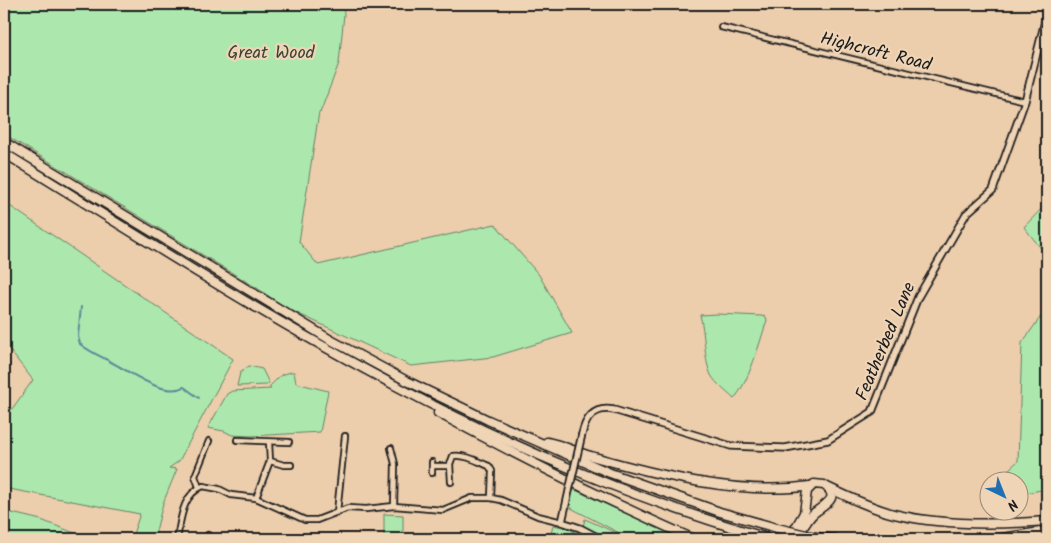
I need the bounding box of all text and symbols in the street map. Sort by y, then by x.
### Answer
street label: Highcroft Road [817,25,935,81]
park label: Great Wood [227,39,316,68]
street label: Featherbed Lane [848,278,924,405]
north arrow [978,470,1028,520]
text: N [1001,494,1023,516]

